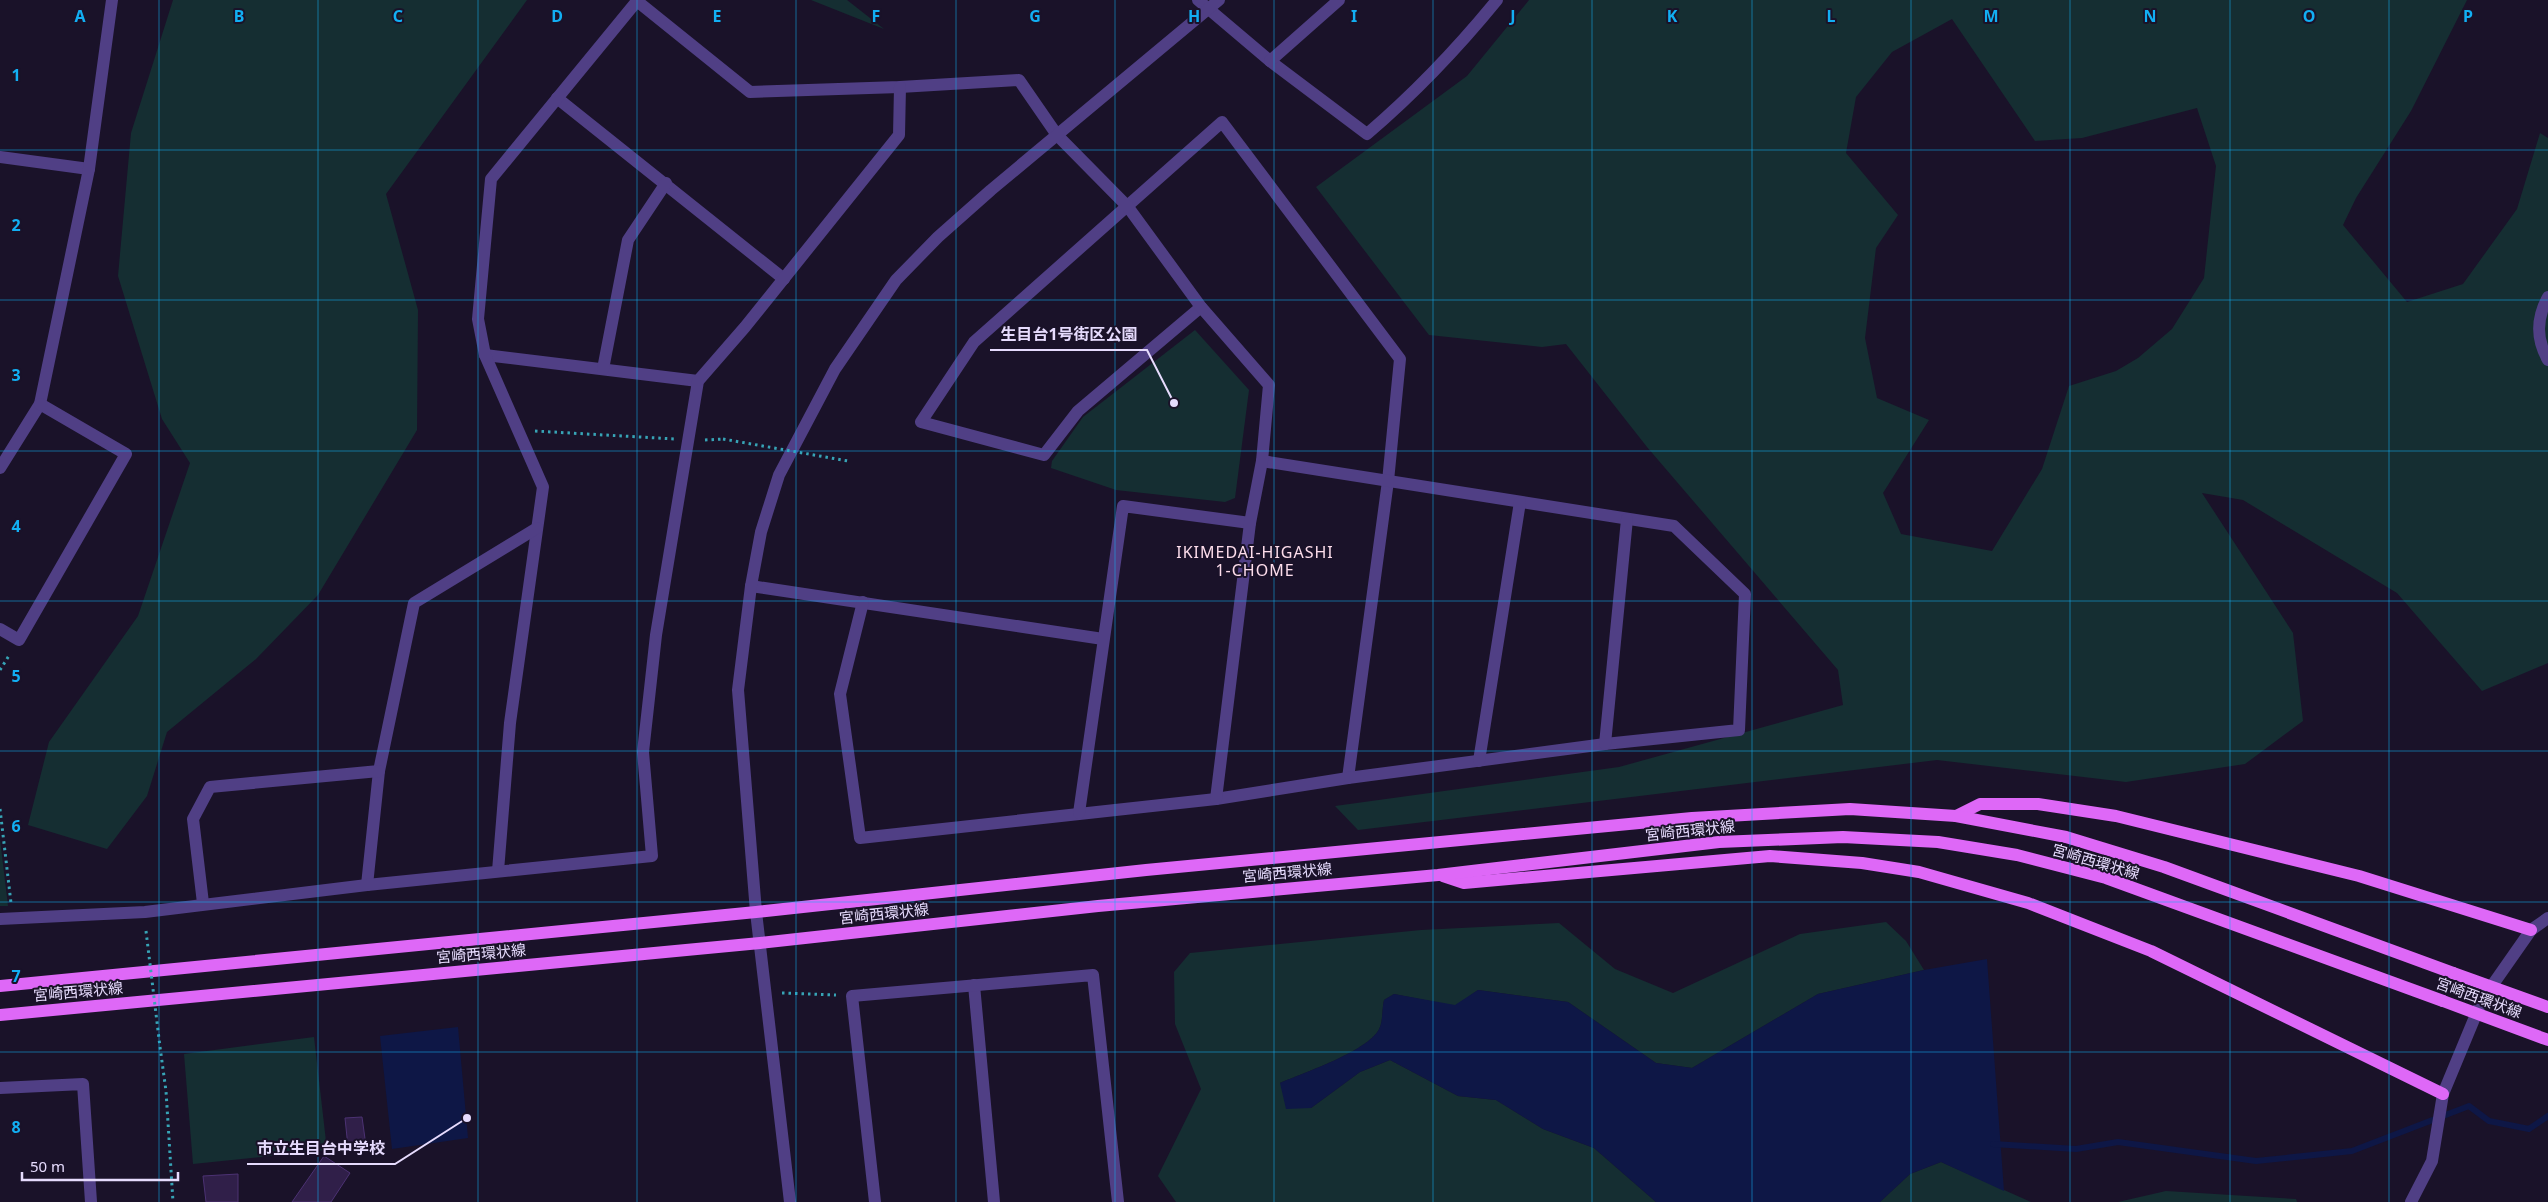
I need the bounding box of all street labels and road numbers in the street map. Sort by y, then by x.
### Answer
street label: 宮崎西環状線 [1644,815,1736,845]
street label: 宮崎西環状線 [2050,839,2142,883]
street label: 宮崎西環状線 [1241,858,1333,886]
street label: 宮崎西環状線 [838,898,930,928]
street label: 宮崎西環状線 [435,939,527,967]
street label: 宮崎西環状線 [2433,972,2525,1022]
street label: 宮崎西環状線 [32,977,124,1005]

